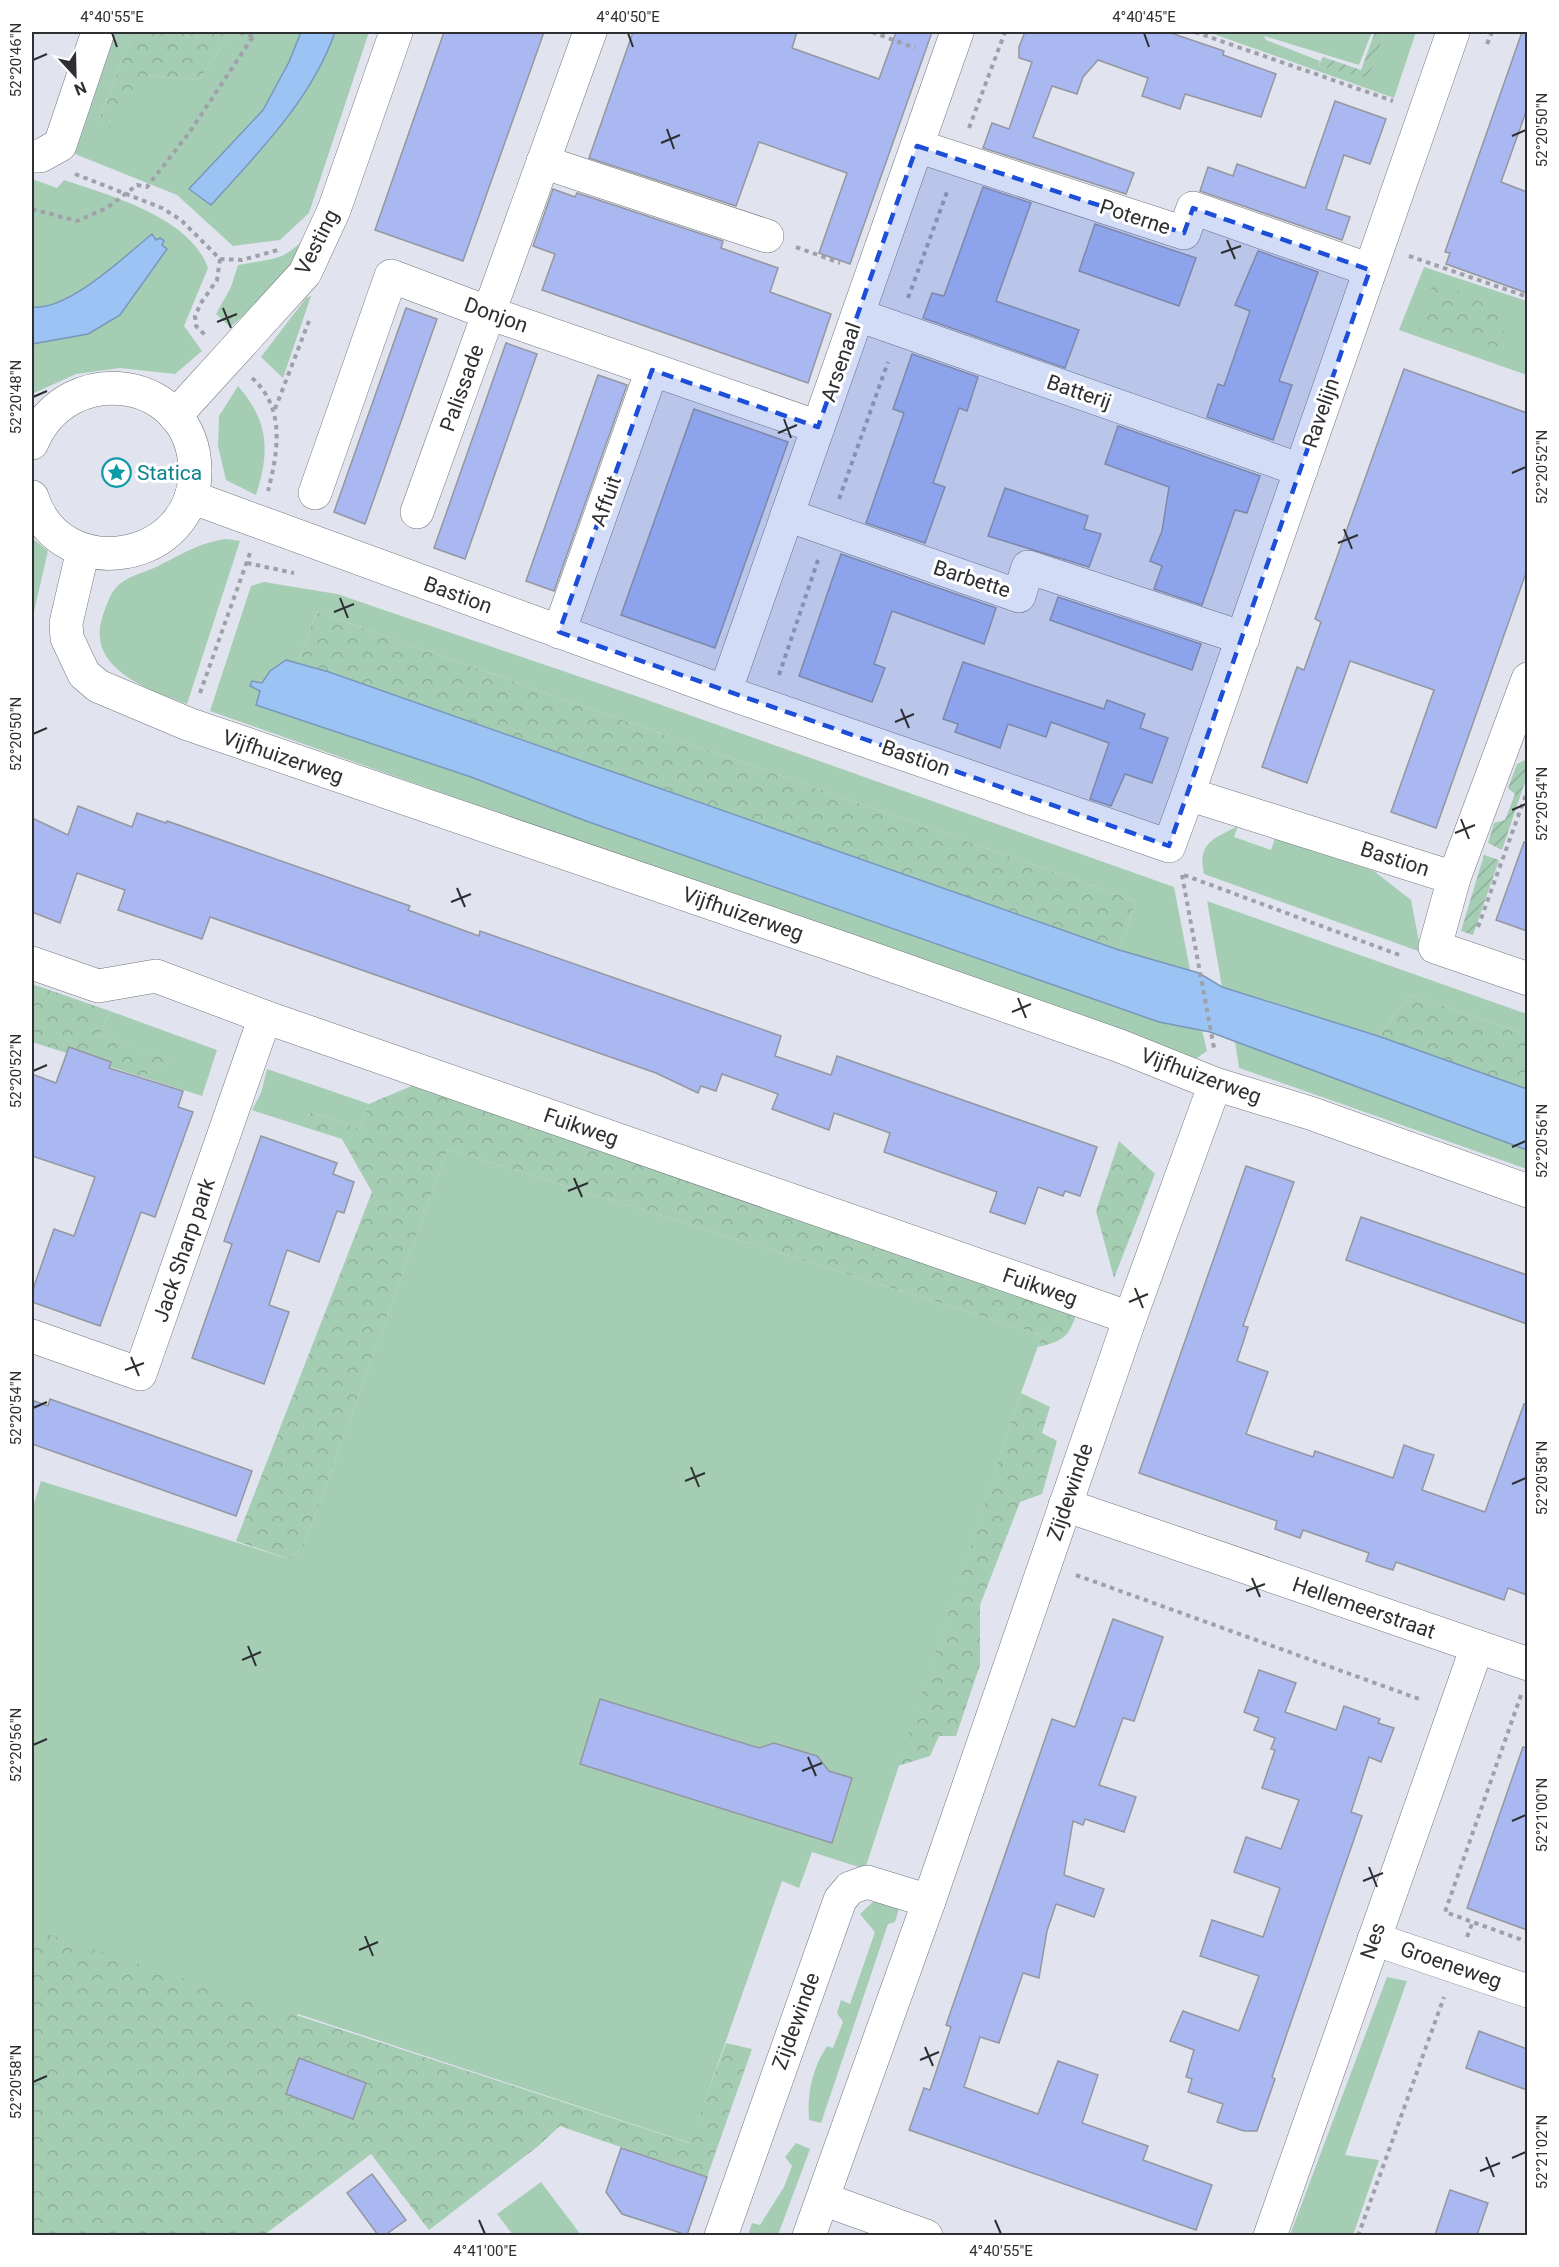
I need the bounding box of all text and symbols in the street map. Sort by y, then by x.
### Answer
text: 4°40'55"E [80,8,144,26]
text: 4°40'50"E [596,8,660,26]
text: 4°40'45"E [1112,8,1176,26]
text: 52°20'46"N [7,23,25,97]
north arrow [45,45,105,105]
text: N [72,78,89,99]
text: 52°20'50"N [1533,93,1551,167]
street label: Poterne [1097,194,1173,240]
street label: Vesting [290,205,344,279]
street label: Donjon [461,292,531,338]
street label: Arsenaal [816,319,866,405]
street label: Palissade [435,341,489,435]
text: 52°20'48"N [7,360,25,434]
street label: Batterij [1044,370,1114,414]
street label: Ravelijn [1298,375,1344,451]
text: 52°20'52"N [1533,430,1551,504]
place icon: Statica [100,457,132,489]
place label: Statica [137,461,202,485]
street label: Affuit [586,472,626,529]
street label: Barbette [931,555,1013,603]
street label: Bastion [421,572,495,618]
text: 52°20'50"N [7,697,25,771]
street label: Vijfhuizerweg [219,725,347,789]
street label: Bastion [879,735,953,781]
text: 52°20'54"N [1533,767,1551,841]
street label: Bastion [1358,837,1432,881]
street label: Vijfhuizerweg [679,882,807,946]
text: 52°20'52"N [7,1034,25,1108]
street label: Vijfhuizerweg [1137,1043,1265,1109]
street label: Fuikweg [540,1103,622,1151]
text: 52°20'56"N [1533,1104,1551,1178]
street label: Jack Sharp park [148,1175,220,1325]
street label: Fuikweg [999,1263,1081,1311]
text: 52°20'54"N [7,1371,25,1445]
street label: Zijdewinde [1042,1440,1098,1544]
text: 52°20'58"N [1533,1441,1551,1515]
street label: Hellemeerstraat [1289,1572,1439,1644]
text: 52°20'56"N [7,1708,25,1782]
text: 52°21'00"N [1533,1778,1551,1852]
street label: Nes [1356,1920,1390,1962]
street label: Groeneweg [1397,1936,1505,1994]
street label: Zijdewinde [767,1969,825,2073]
text: 52°20'58"N [7,2045,25,2119]
text: 52°21'02"N [1533,2115,1551,2189]
text: 4°41'00"E [453,2242,517,2260]
text: 4°40'55"E [969,2242,1033,2260]

